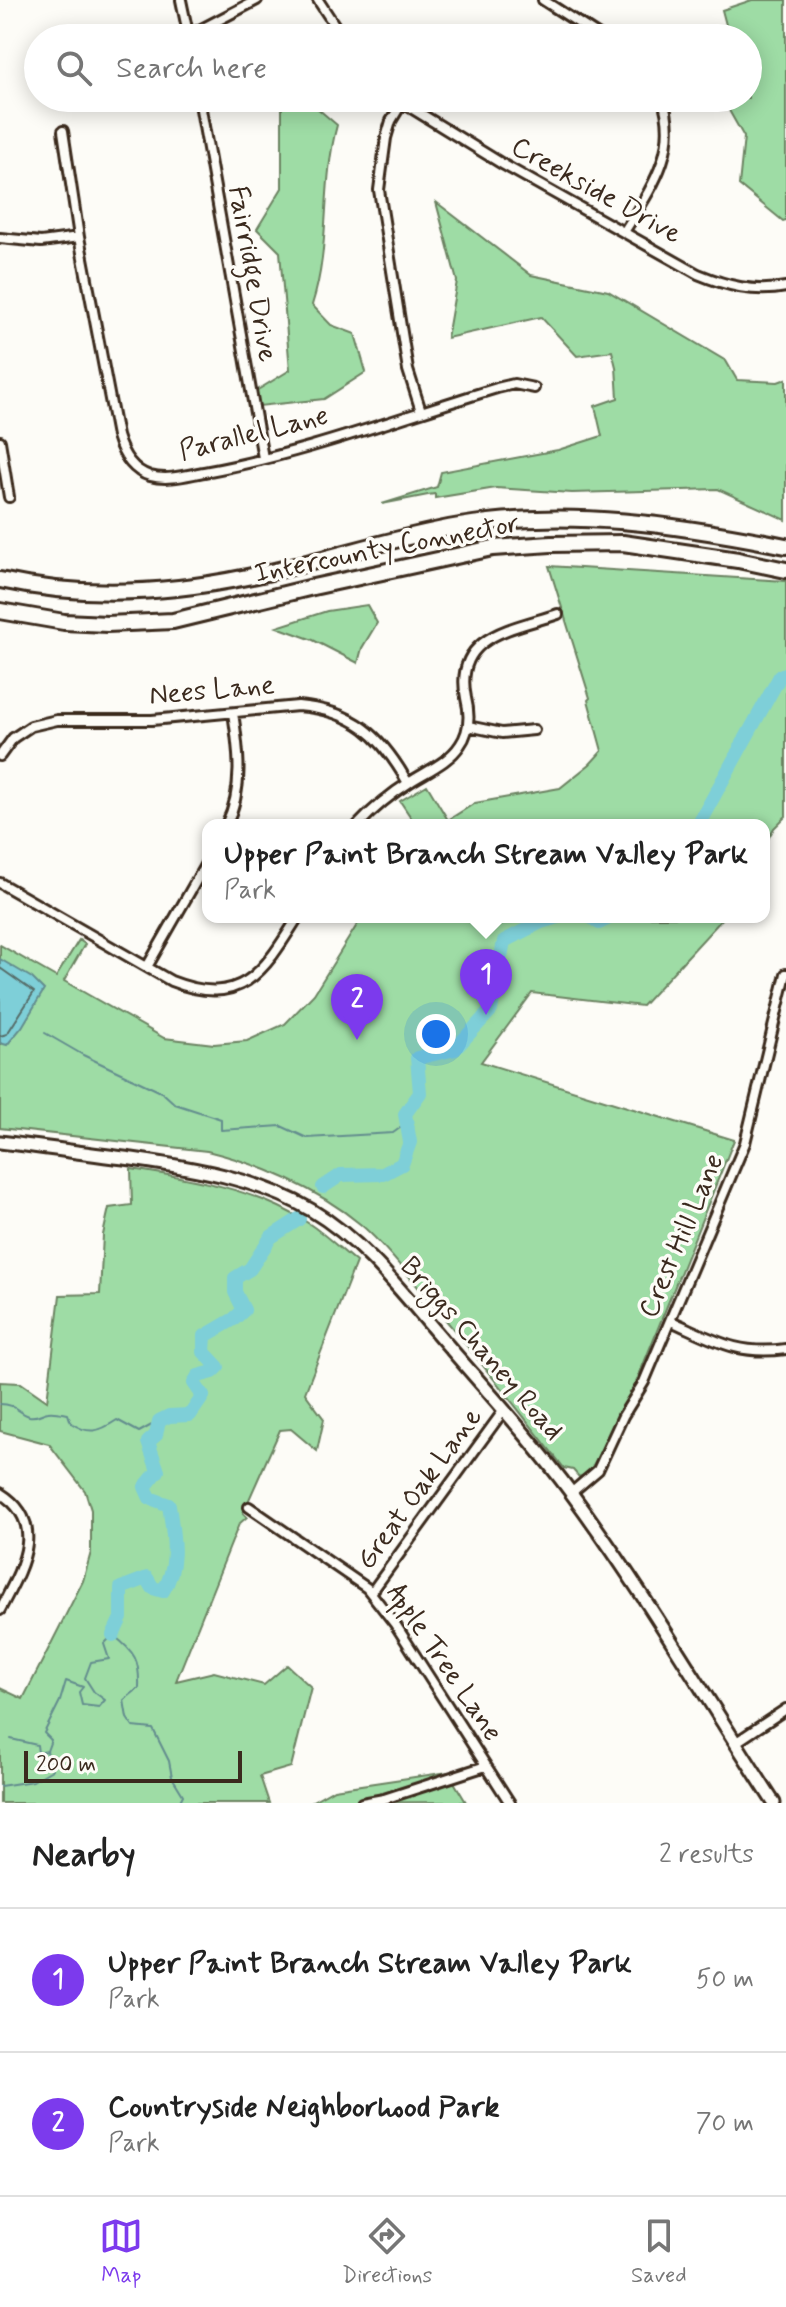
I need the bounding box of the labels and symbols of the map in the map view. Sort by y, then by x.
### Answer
street label: Creekside Drive [504,129,688,253]
street label: Fairridge Drive [215,183,286,366]
street label: Parallel Lane [175,398,333,470]
street label: Intercounty Connector [251,505,523,593]
street label: Nees Lane [148,667,276,715]
pin: 1 [460,949,512,1015]
pin: 2 [331,974,383,1040]
your location [416,1014,456,1054]
street label: Crest Hill Lane [631,1148,733,1324]
street label: Briggs Chaney Road [389,1249,571,1450]
street label: Great Oak Lane [349,1401,491,1577]
street label: Apple Tree Lane [375,1577,510,1751]
scale bar [24,1747,242,1783]

